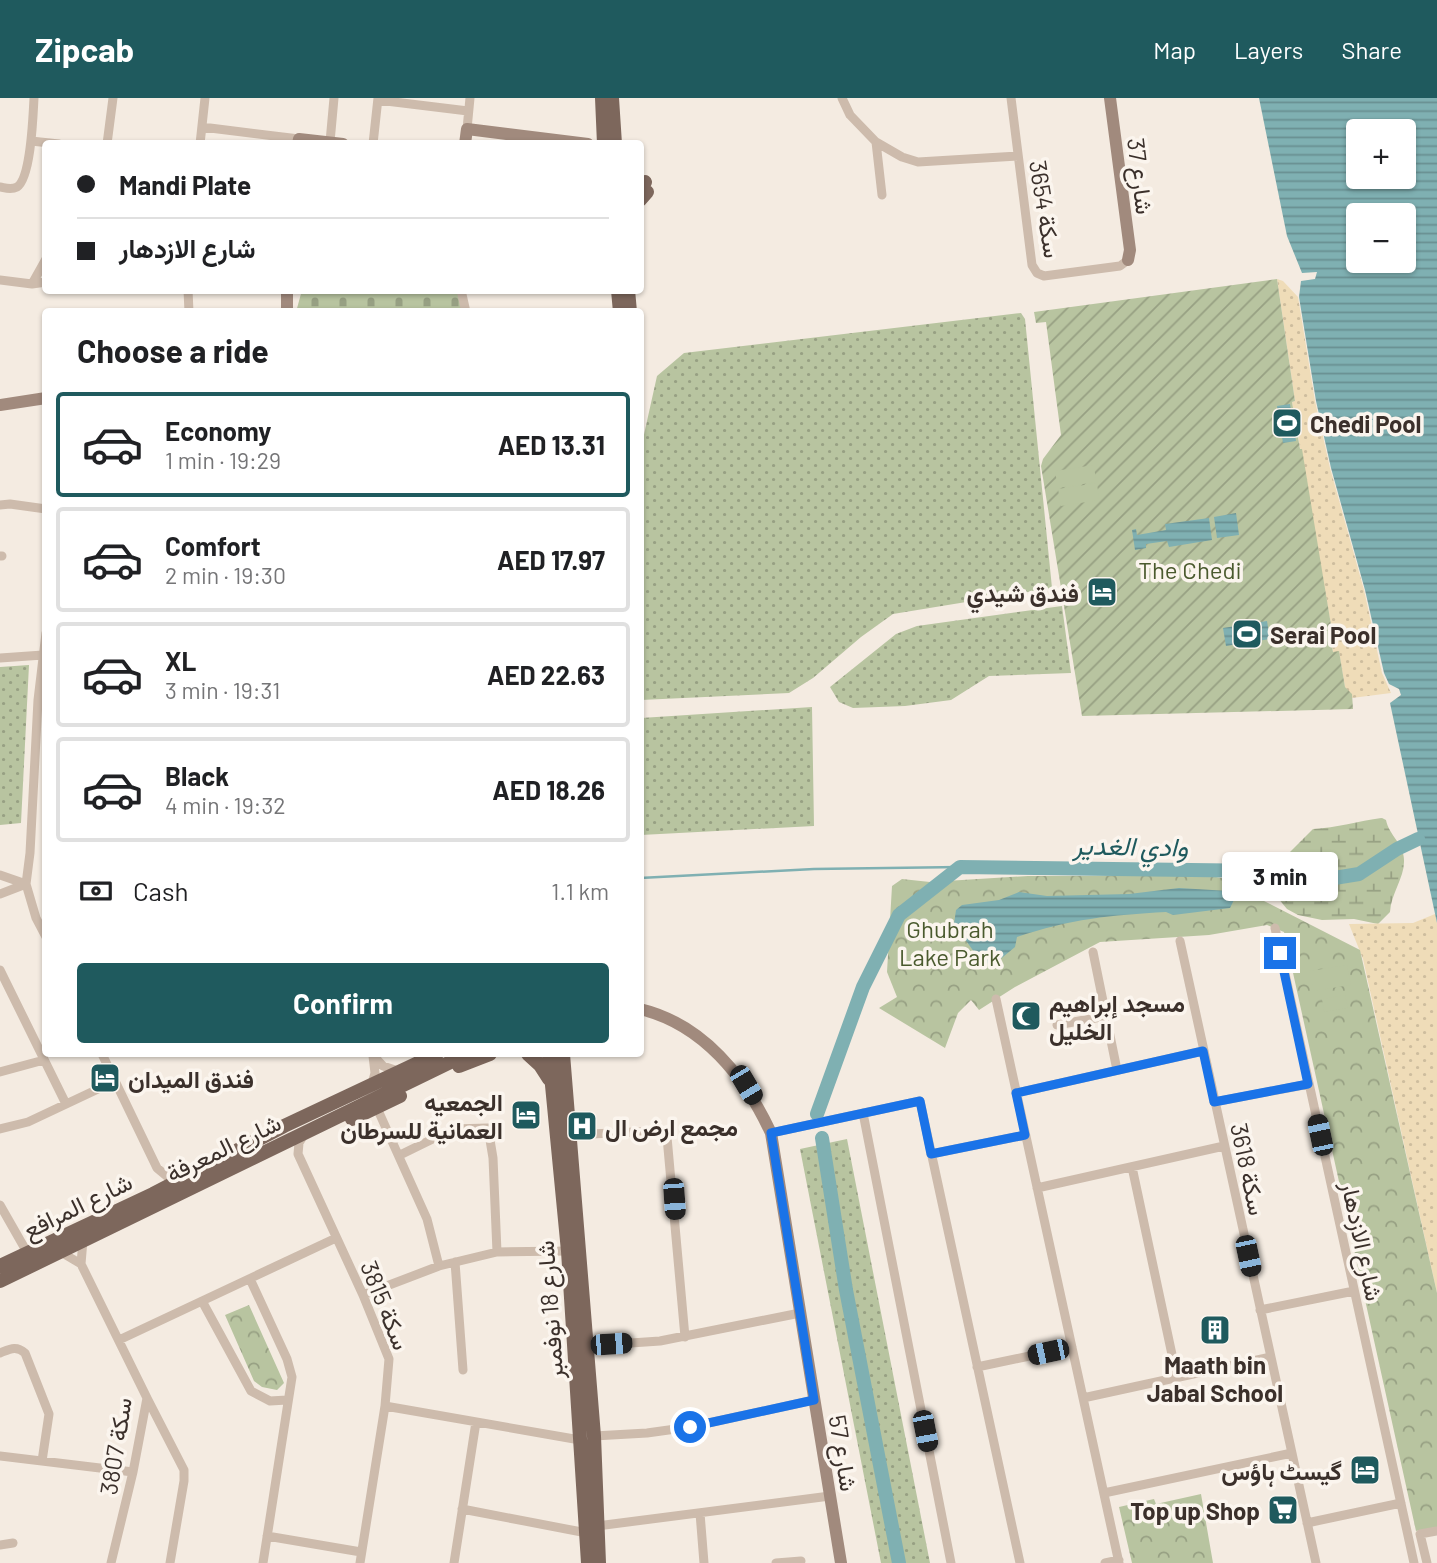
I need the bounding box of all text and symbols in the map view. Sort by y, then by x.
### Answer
text: Zipcab [35,29,134,69]
text: Map [1153,35,1196,64]
text: Layers [1234,35,1303,64]
text: Share [1341,35,1402,64]
map controls [1346,119,1416,273]
button: + [1346,119,1416,189]
street label: شارع 37 [1119,136,1160,216]
street label: سكة 3654 [1024,158,1068,260]
text: Mandi Plate [119,169,251,200]
button: − [1346,203,1416,273]
text: شارع الازدهار [119,232,255,263]
text: Choose a ride [77,331,269,369]
sports icon: Chedi Pool [1270,406,1304,440]
place label: Chedi Pool [1310,409,1421,438]
icon: car [81,413,144,476]
text: Economy [165,415,271,446]
text: AED 13.31 [498,429,605,460]
text: 1 min · 19:29 [165,446,281,474]
icon: car [81,528,144,591]
text: Comfort [165,530,261,561]
text: AED 17.97 [497,544,605,575]
park label: The Chedi [1138,555,1242,584]
text: 2 min · 19:30 [165,561,286,589]
hotel icon: فندق شيدي [1085,575,1119,609]
place label: فندق شيدي [967,578,1079,614]
sports icon: Serai Pool [1230,617,1264,651]
place label: Serai Pool [1270,620,1376,649]
icon: car [81,643,144,706]
text: XL [165,645,196,676]
text: AED 22.63 [487,659,605,690]
text: 3 min · 19:31 [165,676,280,704]
icon: car [81,758,144,821]
text: Black [165,760,229,791]
text: AED 18.26 [492,774,605,805]
text: 4 min · 19:32 [165,791,286,819]
water label: وادي الغدير [1071,828,1189,869]
callout: 3 min [1222,852,1338,900]
text: 3 min [1253,862,1307,890]
icon: cash [77,872,115,910]
text: Cash [133,875,188,906]
text: 1.1 km [551,877,609,905]
park label: Ghubrah Lake Park [899,914,1001,971]
route end [1264,937,1296,969]
button: Confirm [77,963,609,1043]
place label: مسجد إبراهيم الخليل [1049,988,1185,1046]
mosque icon: مسجد إبراهيم الخليل [1009,999,1043,1033]
hotel icon: فندق الميدان [88,1061,122,1095]
car [727,1062,766,1108]
place label: فندق الميدان [128,1064,254,1094]
place label: الجمعيه العمانية للسرطان [340,1087,503,1146]
hotel icon: الجمعيه العمانية للسرطان [509,1098,543,1132]
street label: شارع المعرفة [161,1107,286,1190]
hospital icon: مجمع ارض ال [565,1109,599,1143]
place label: مجمع ارض ال [605,1112,738,1145]
car [1306,1112,1335,1158]
street label: سكة 3618 [1225,1120,1273,1218]
street label: شارع المرافع [18,1166,138,1247]
car [663,1177,686,1221]
street label: شارع الازدهار [1333,1178,1390,1304]
car [1234,1233,1263,1279]
street label: شارع 18 نوفمبر [530,1240,571,1381]
street label: سكة 3815 [355,1256,417,1354]
building icon: Maath bin Jabal School [1198,1313,1232,1347]
car [590,1332,633,1356]
car [1026,1337,1071,1367]
place label: Maath bin Jabal School [1147,1350,1283,1407]
street label: سكة 3807 [93,1395,137,1497]
car [911,1408,940,1454]
route start [674,1411,706,1443]
street label: شارع 57 [821,1413,864,1494]
hotel icon: گیسٹ ہاؤس [1348,1453,1382,1487]
place label: گیسٹ ہاؤس [1221,1456,1342,1487]
supermarket icon: Top up Shop [1266,1493,1300,1527]
place label: Top up Shop [1130,1496,1260,1525]

